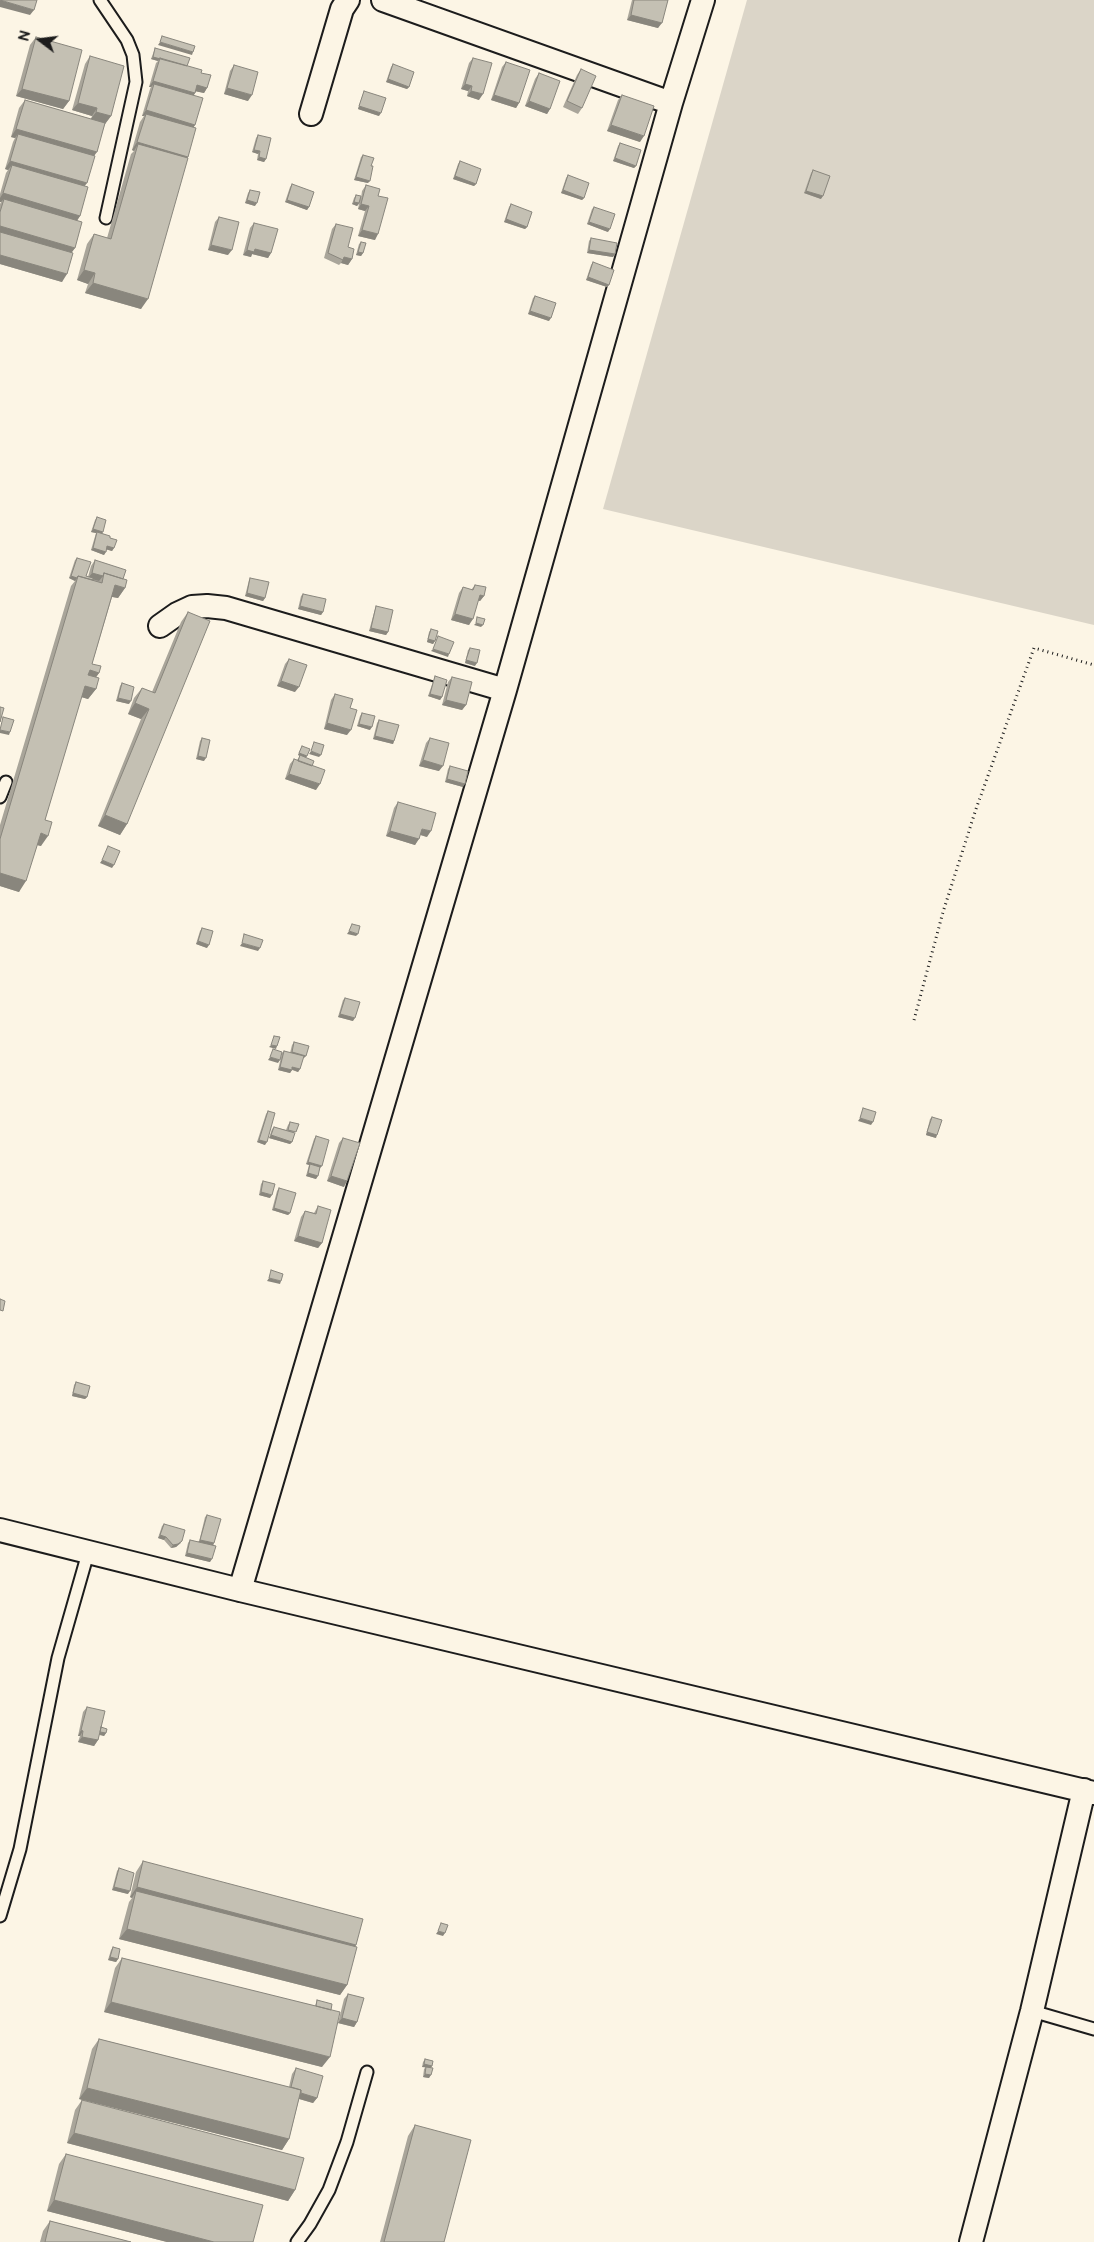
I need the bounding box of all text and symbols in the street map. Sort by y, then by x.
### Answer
north arrow [15,15,65,65]
text: N [15,29,35,43]

